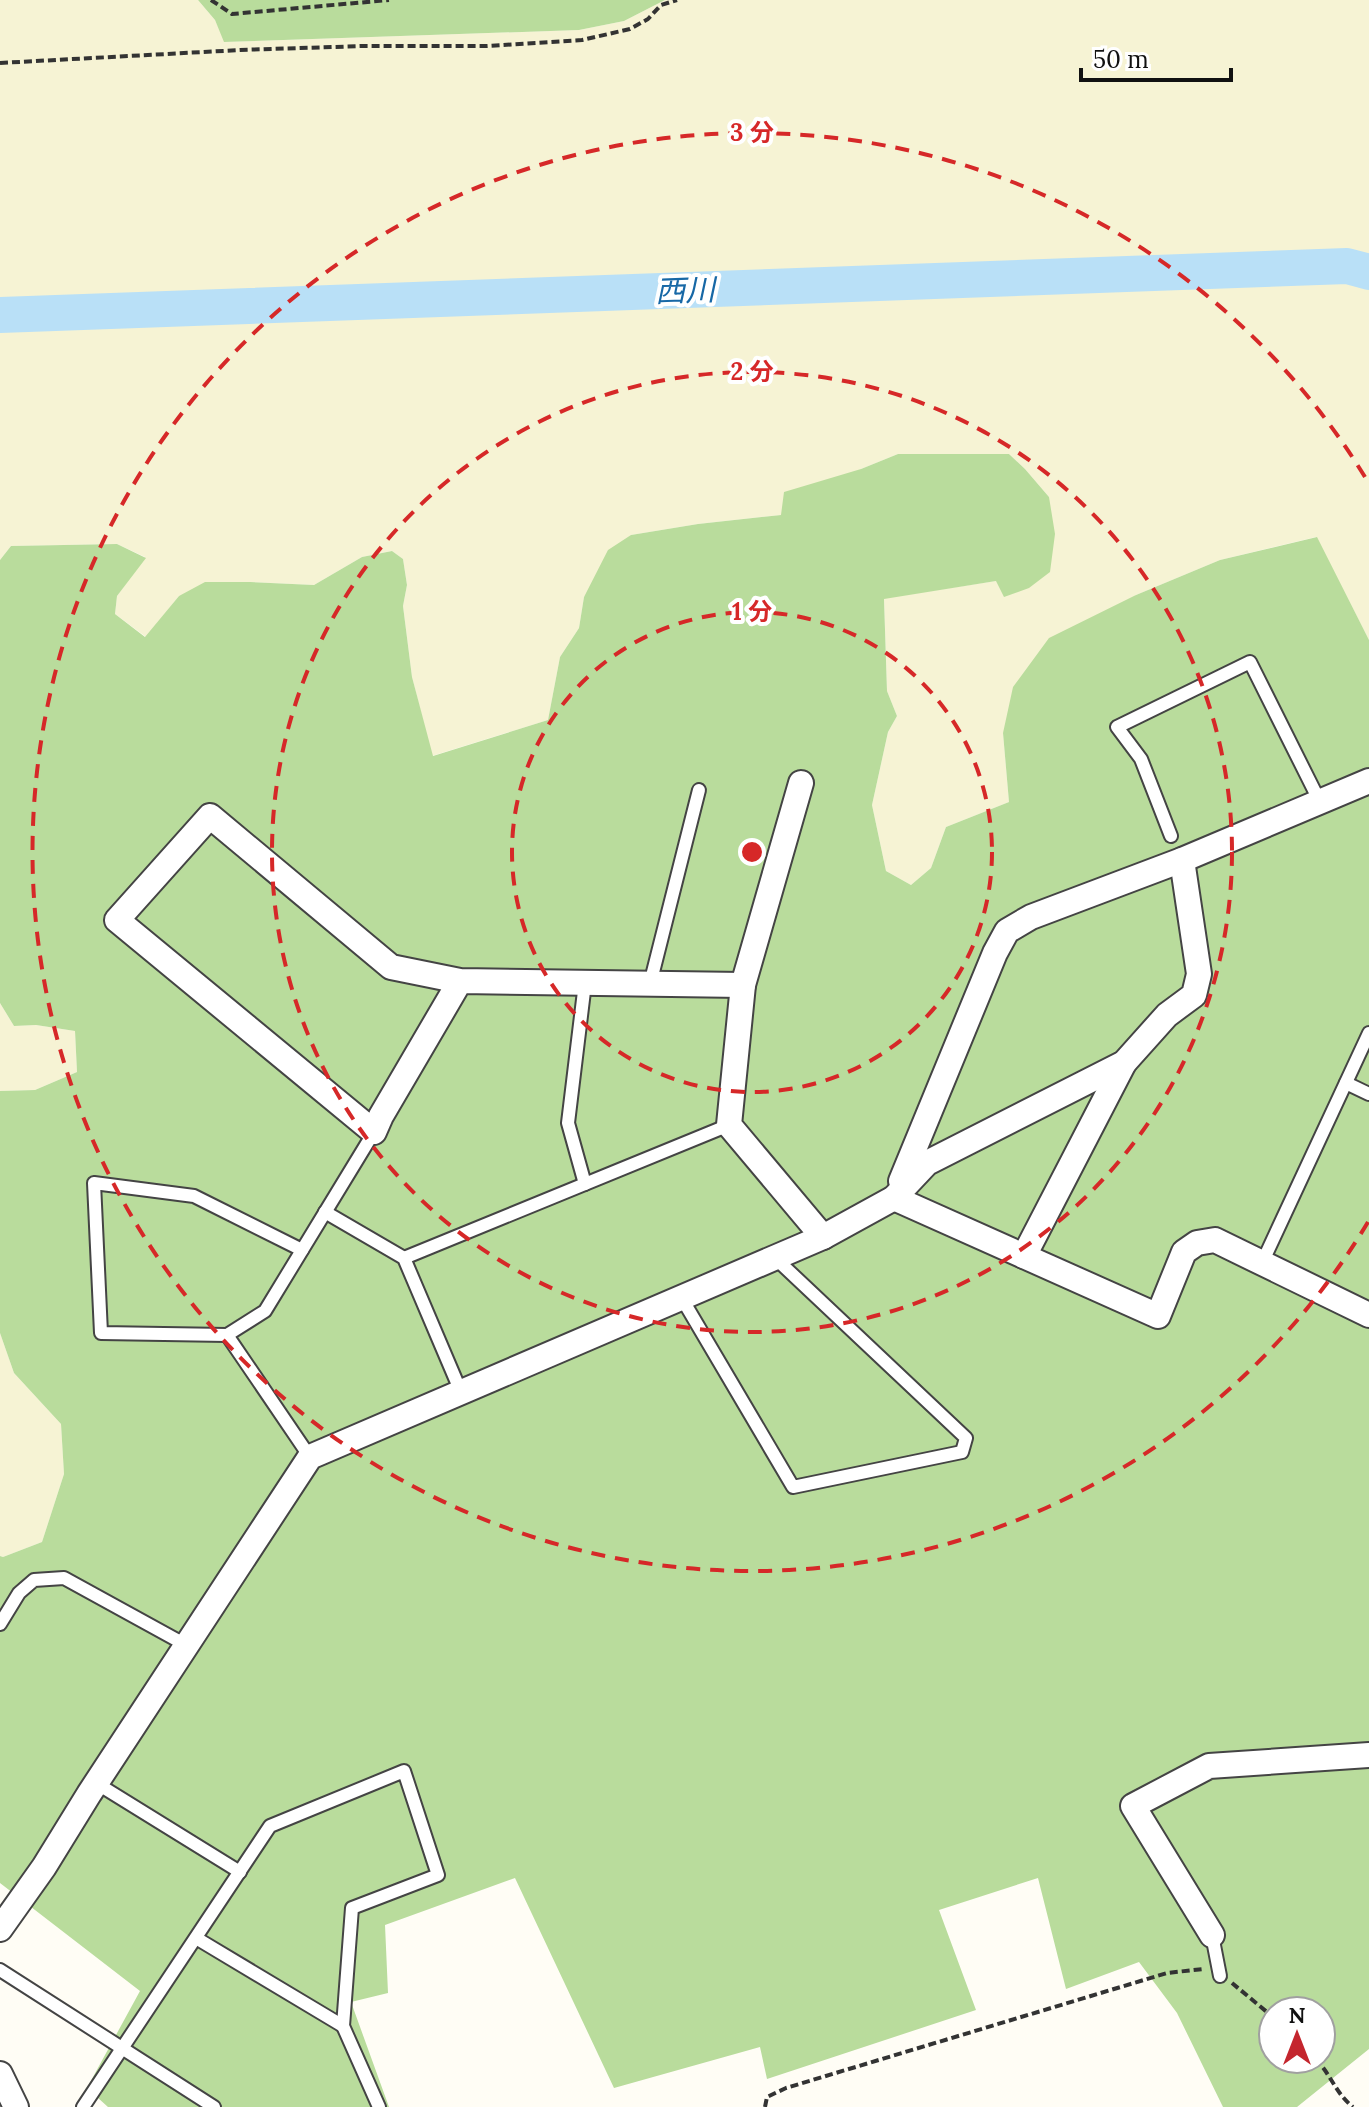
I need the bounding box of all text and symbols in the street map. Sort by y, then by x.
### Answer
scale bar [1081,32,1231,82]
text: 50 m [1093,44,1149,75]
text: 3 分 [730,117,774,148]
water label: 西川 [654,270,719,310]
text: 2 分 [730,356,774,387]
text: 1 分 [732,596,772,627]
centre of rings [738,838,766,866]
north arrow [1257,1995,1337,2075]
text: N [1288,2001,1306,2029]

